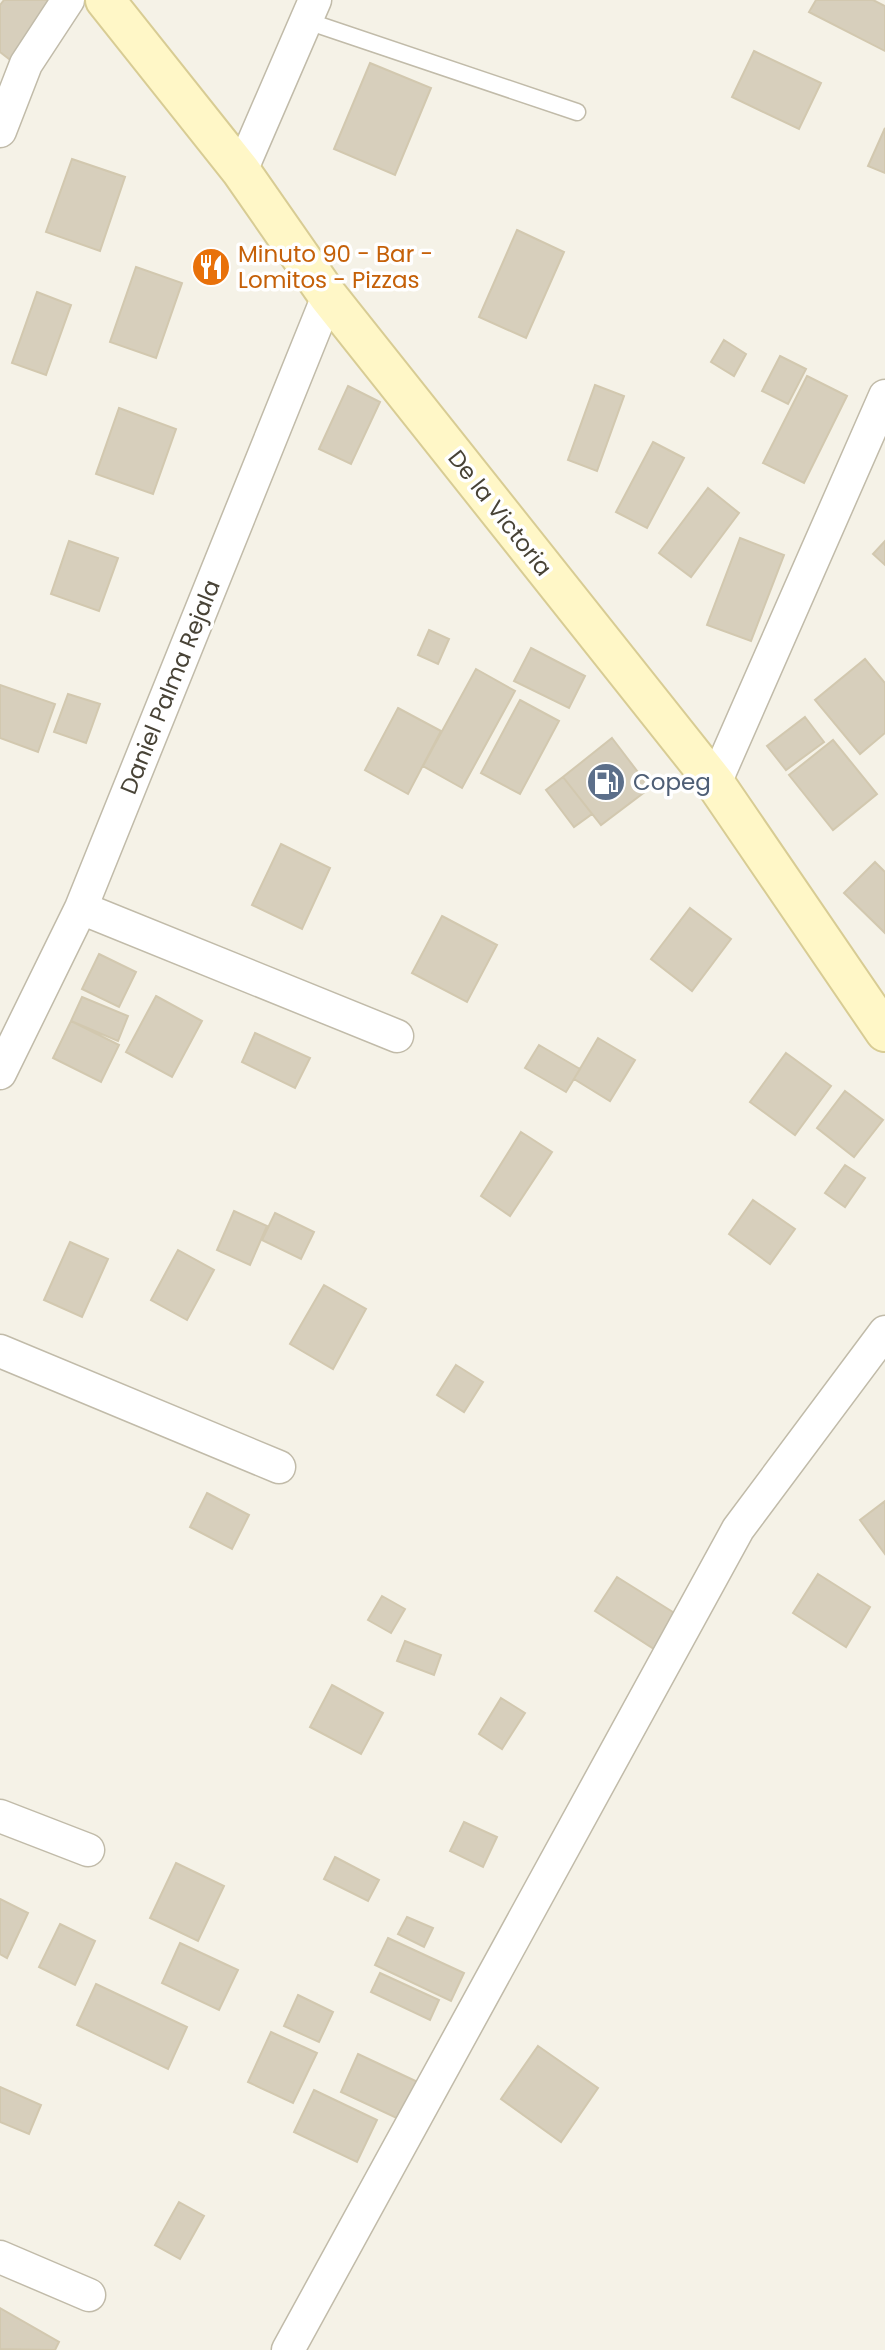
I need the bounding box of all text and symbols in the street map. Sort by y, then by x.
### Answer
place label: Minuto 90 - Bar - Lomitos - Pizzas [238,238,433,296]
restaurant icon: Minuto 90 - Bar - Lomitos - Pizzas [190,246,232,288]
street label: De la Victoria [441,443,559,583]
street label: Daniel Palma Rejala [112,575,228,799]
fuel station icon: Copeg [585,761,627,803]
place label: Copeg [633,766,711,798]

